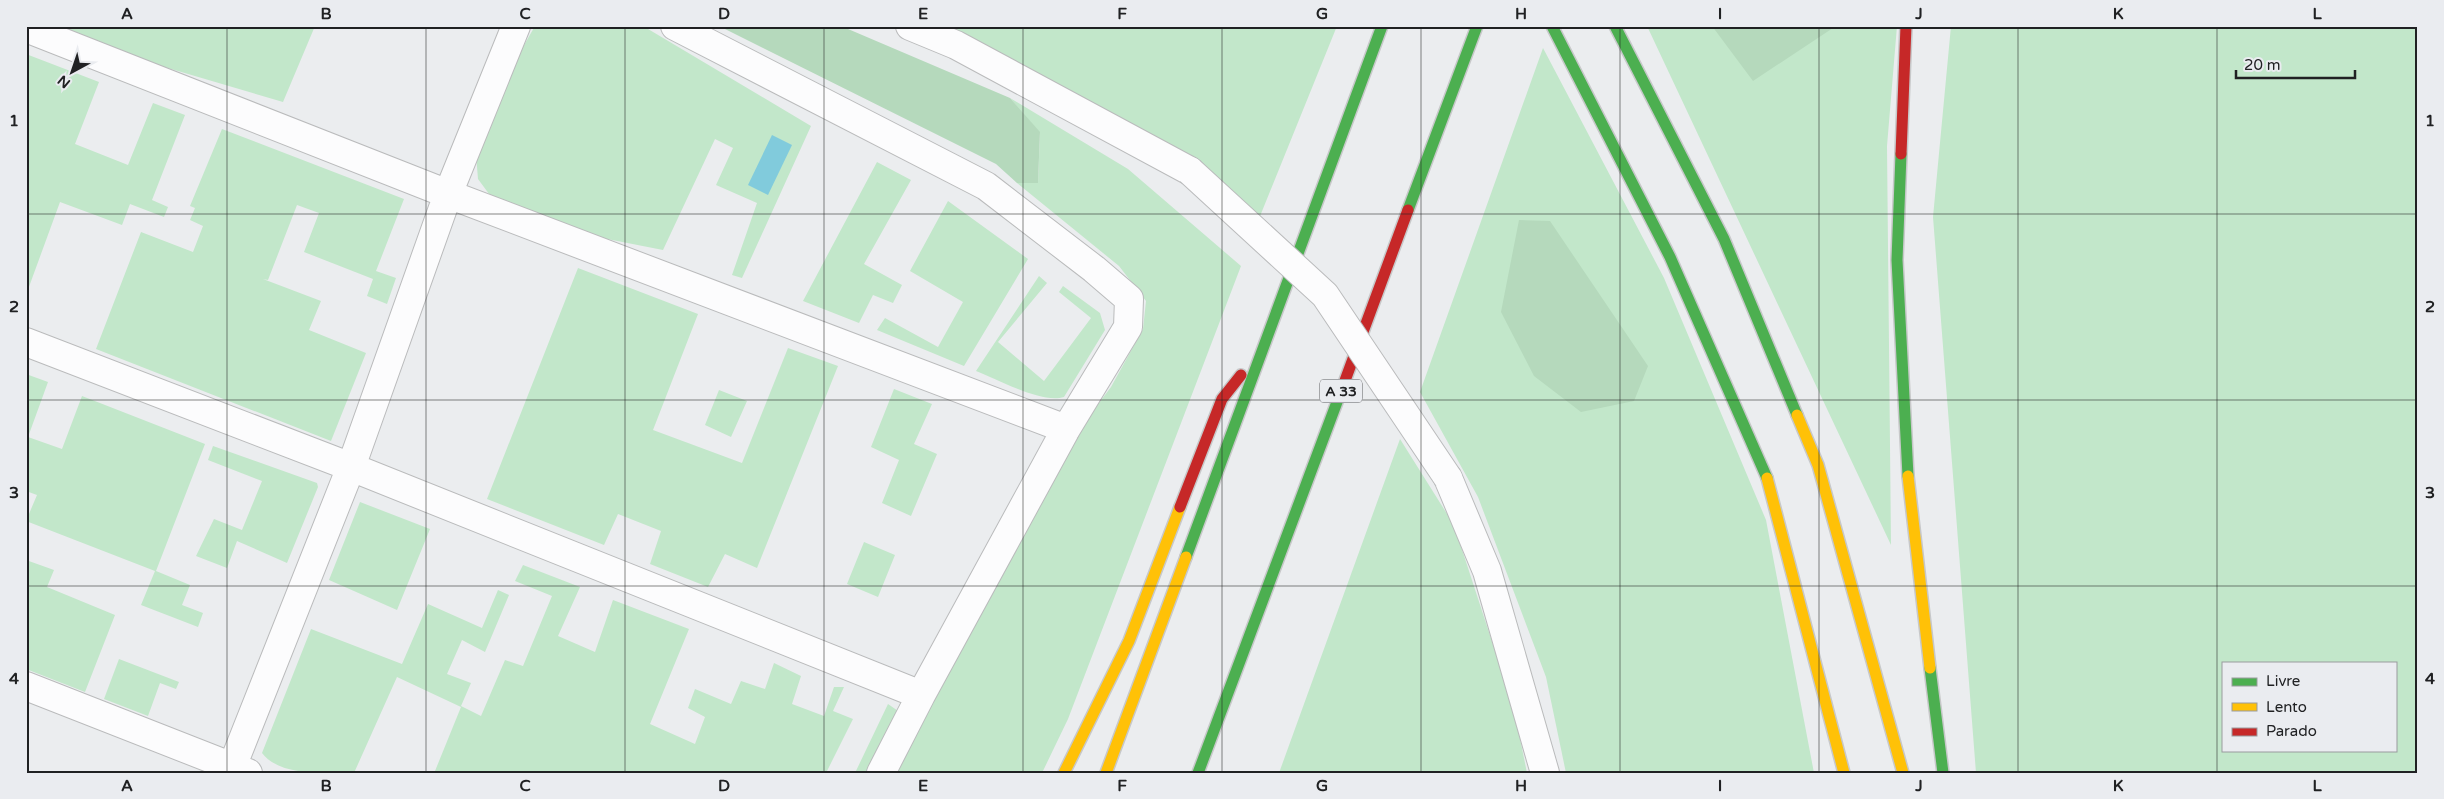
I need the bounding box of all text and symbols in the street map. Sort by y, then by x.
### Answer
text: A [121,4,133,24]
text: B [320,4,332,24]
text: C [519,4,531,24]
text: D [718,4,730,24]
text: E [918,4,928,24]
text: F [1117,4,1127,24]
text: G [1316,4,1328,24]
text: H [1515,4,1527,24]
text: I [1718,4,1722,24]
text: J [1914,4,1923,24]
text: K [2113,4,2124,24]
text: L [2312,4,2322,24]
north arrow [48,48,98,98]
scale bar [2236,48,2355,80]
text: 20 m [2244,56,2281,74]
text: N [54,71,74,92]
text: 1 [9,111,19,131]
text: 1 [2425,111,2435,131]
text: 2 [9,297,19,317]
text: 2 [2425,297,2435,317]
road number: A 33 [1320,380,1362,402]
text: 3 [9,483,19,503]
text: 3 [2425,483,2435,503]
legend [2222,662,2396,752]
text: 4 [9,669,19,689]
text: 4 [2425,669,2435,689]
text: Livre [2266,672,2300,690]
text: Lento [2266,698,2307,716]
text: Parado [2266,722,2317,740]
text: A [121,776,133,796]
text: B [320,776,332,796]
text: C [519,776,531,796]
text: D [718,776,730,796]
text: E [918,776,928,796]
text: F [1117,776,1127,796]
text: G [1316,776,1328,796]
text: H [1515,776,1527,796]
text: I [1718,776,1722,796]
text: J [1914,776,1923,796]
text: K [2113,776,2124,796]
text: L [2312,776,2322,796]

